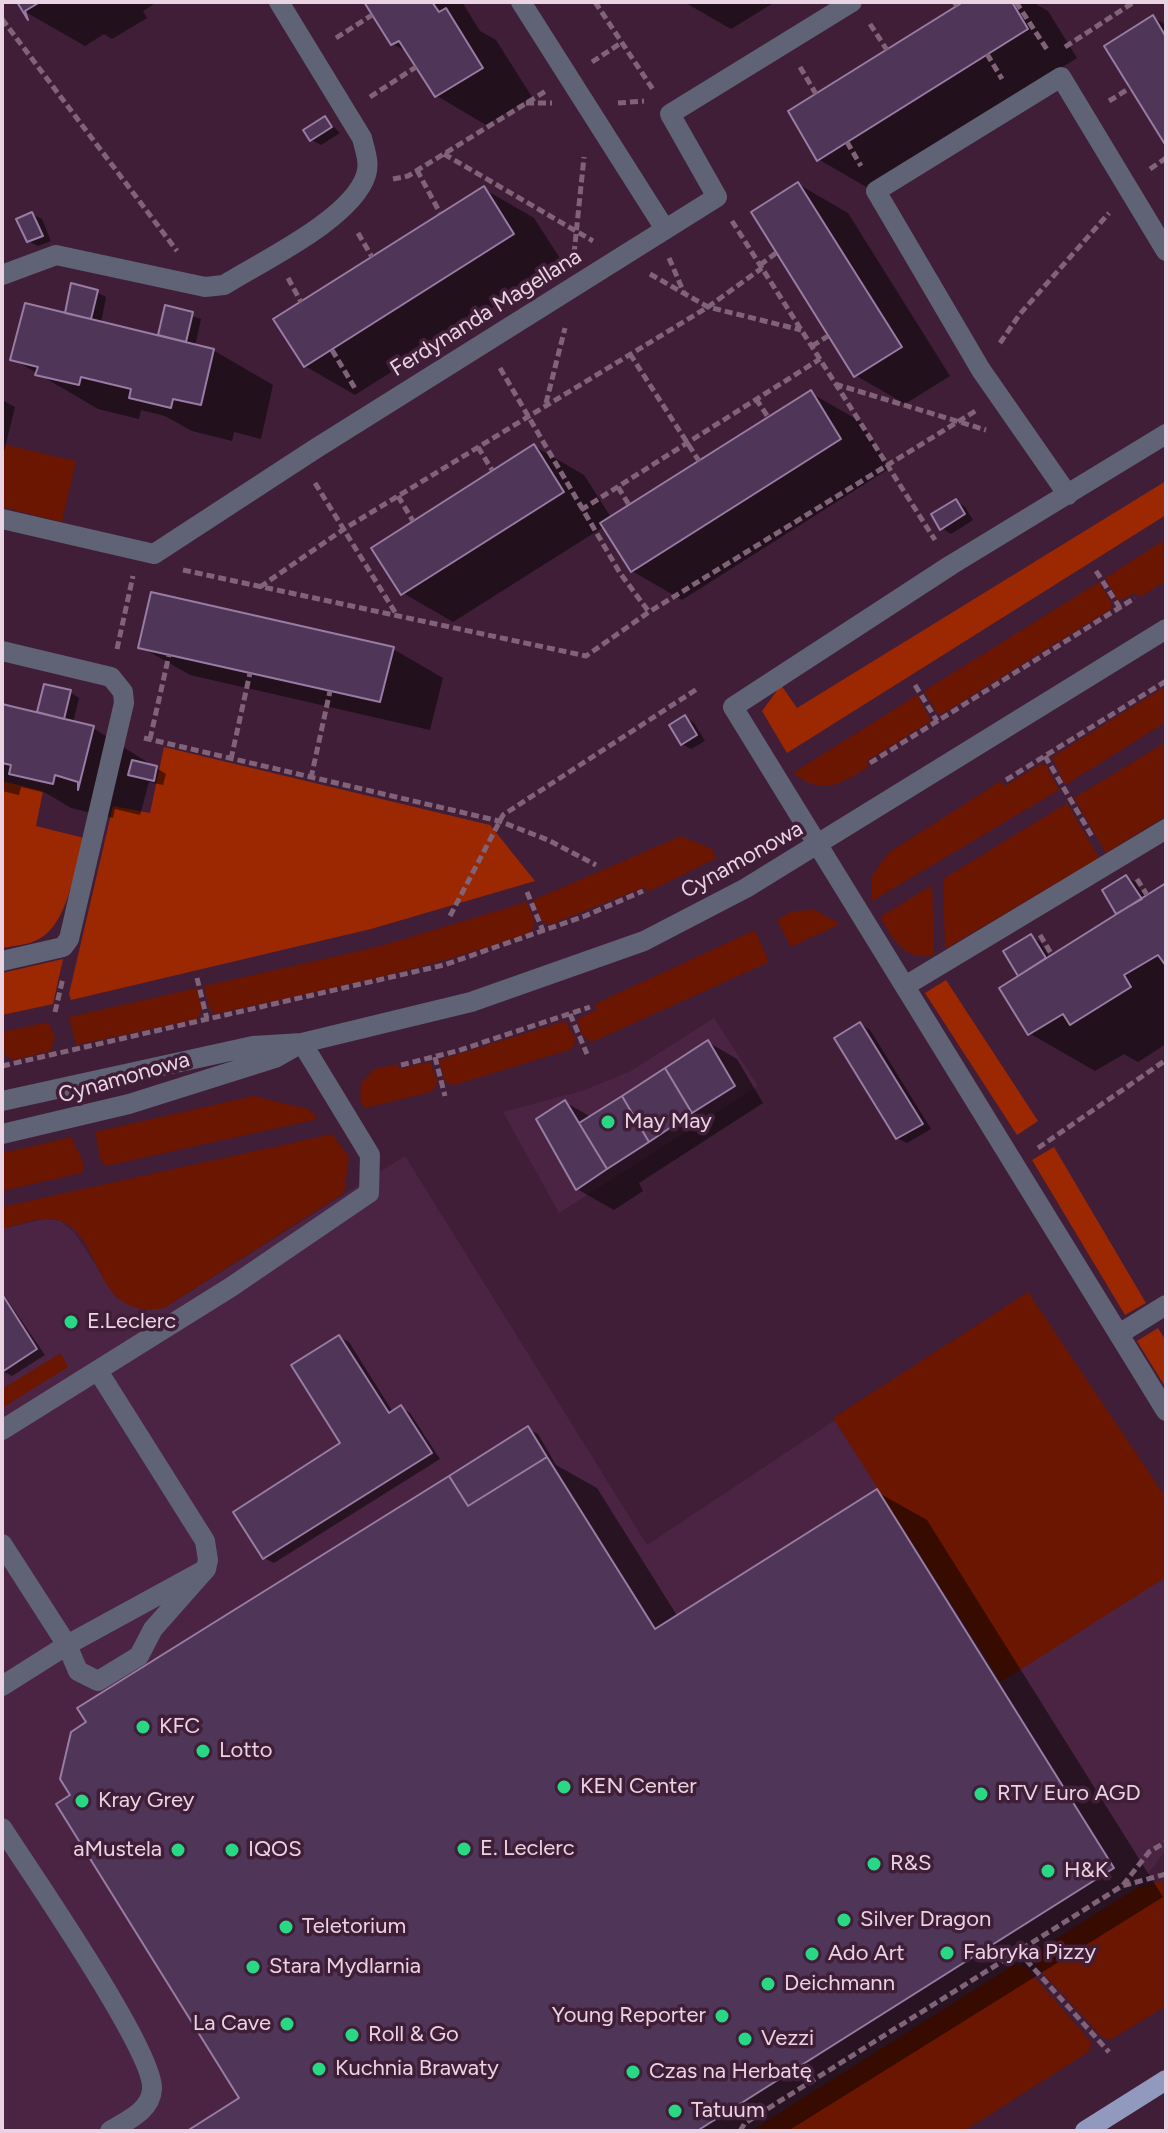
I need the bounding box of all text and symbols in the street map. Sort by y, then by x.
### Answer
street label: Ferdynanda Magellana [386,243,586,383]
street label: Cynamonowa [676,816,808,904]
street label: Cynamonowa [55,1047,193,1109]
place label: May May [624,1109,712,1135]
marker: May May [599,1113,617,1131]
place label: E.Leclerc [87,1309,176,1335]
marker: E.Leclerc [62,1313,80,1331]
place label: KFC [159,1714,200,1740]
marker: KFC [134,1718,152,1736]
place label: Lotto [219,1738,273,1764]
marker: Lotto [194,1742,212,1760]
place label: KEN Center [580,1774,697,1800]
marker: KEN Center [555,1778,573,1796]
place label: RTV Euro AGD [997,1781,1141,1807]
marker: RTV Euro AGD [972,1785,990,1803]
place label: Kray Grey [98,1788,194,1814]
marker: Kray Grey [73,1792,91,1810]
place label: E. Leclerc [480,1836,575,1862]
place label: aMustela [73,1837,162,1863]
place label: IQOS [248,1837,302,1863]
marker: E. Leclerc [455,1840,473,1858]
marker: aMustela [169,1841,187,1859]
marker: IQOS [223,1841,241,1859]
place label: R&S [890,1851,931,1877]
marker: R&S [865,1855,883,1873]
place label: H&K [1064,1858,1108,1884]
marker: H&K [1039,1862,1057,1880]
place label: Silver Dragon [860,1907,991,1933]
marker: Silver Dragon [835,1911,853,1929]
place label: Teletorium [302,1914,406,1940]
marker: Teletorium [277,1918,295,1936]
place label: Fabryka Pizzy [963,1940,1096,1966]
place label: Ado Art [828,1941,904,1967]
marker: Fabryka Pizzy [938,1944,956,1962]
marker: Ado Art [803,1945,821,1963]
place label: Stara Mydlarnia [269,1954,421,1980]
marker: Stara Mydlarnia [244,1958,262,1976]
place label: Deichmann [784,1971,895,1997]
marker: Deichmann [759,1975,777,1993]
place label: Young Reporter [552,2003,706,2029]
marker: Young Reporter [713,2007,731,2025]
place label: La Cave [193,2011,271,2037]
marker: La Cave [278,2015,296,2033]
place label: Roll & Go [368,2022,459,2048]
marker: Roll & Go [343,2026,361,2044]
place label: Vezzi [761,2026,814,2052]
marker: Vezzi [736,2030,754,2048]
place label: Kuchnia Brawaty [335,2056,499,2082]
place label: Czas na Herbatę [649,2059,812,2085]
marker: Kuchnia Brawaty [310,2060,328,2078]
marker: Czas na Herbatę [624,2063,642,2081]
place label: Tatuum [691,2098,765,2124]
marker: Tatuum [666,2102,684,2120]

